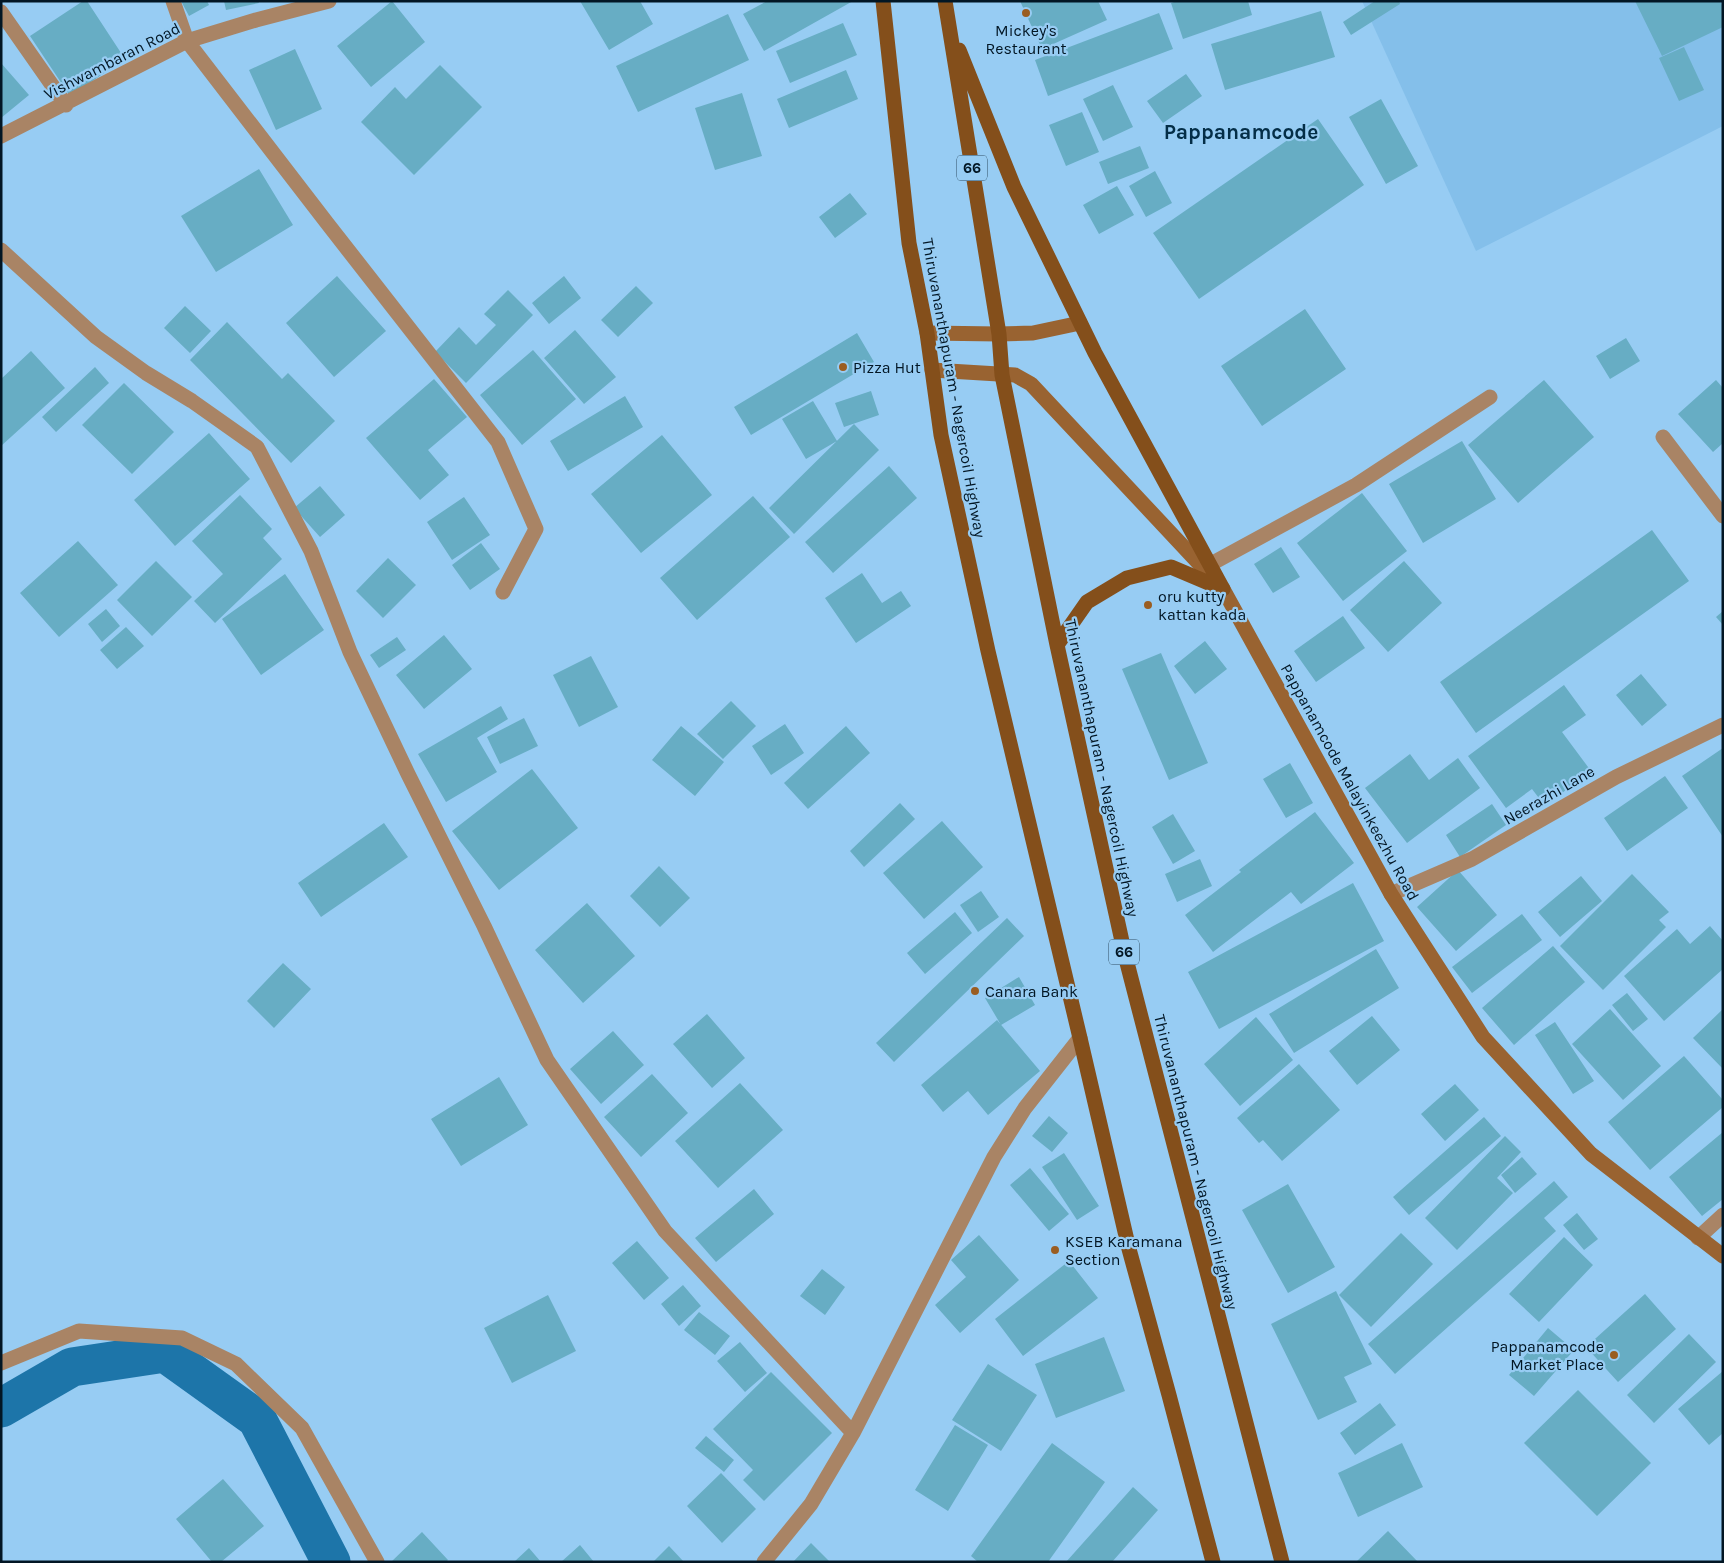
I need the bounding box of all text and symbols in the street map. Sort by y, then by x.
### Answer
marker: Mickey's Restaurant [1020,7,1032,19]
street label: Vishwambaran Road [41,18,183,104]
place label: Mickey's Restaurant [985,21,1067,58]
district label: Pappanamcode [1164,120,1318,144]
road number: 66 [957,156,987,180]
street label: Thiruvananthapuram - Nagercoil Highway [918,237,990,540]
place label: Pizza Hut [853,358,921,377]
marker: Pizza Hut [837,361,849,373]
place label: oru kutty kattan kada [1158,587,1246,624]
marker: oru kutty kattan kada [1142,599,1154,611]
street label: Thiruvananthapuram - Nagercoil Highway [1061,617,1143,919]
street label: Pappanamcode Malayinkeezhu Road [1277,660,1423,904]
street label: Neerazhi Lane [1500,761,1598,829]
road number: 66 [1109,940,1139,964]
place label: Canara Bank [985,982,1078,1001]
marker: Canara Bank [969,985,981,997]
street label: Thiruvananthapuram - Nagercoil Highway [1150,1012,1242,1312]
place label: KSEB Karamana Section [1065,1232,1183,1269]
marker: KSEB Karamana Section [1049,1244,1061,1256]
place label: Pappanamcode Market Place [1491,1337,1604,1374]
marker: Pappanamcode Market Place [1608,1349,1620,1361]

